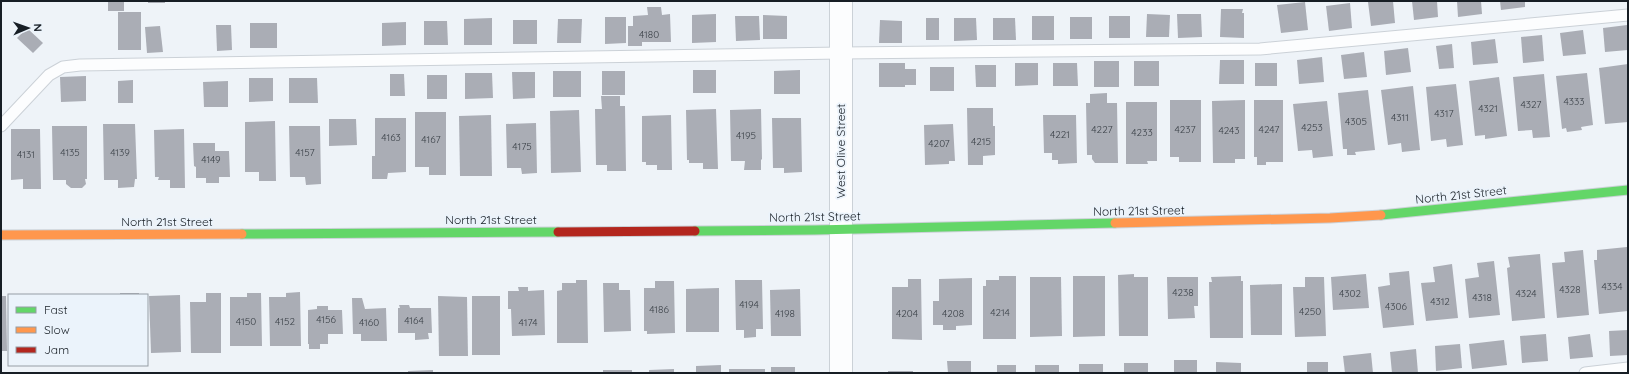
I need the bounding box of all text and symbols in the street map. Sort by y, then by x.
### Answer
north arrow [8,8,48,48]
text: N [31,23,45,32]
house number: 4180 [639,28,659,41]
house number: 4333 [1564,95,1585,108]
house number: 4327 [1521,98,1542,111]
house number: 4321 [1478,102,1498,115]
street label: West Olive Street [833,104,848,198]
house number: 4317 [1434,107,1454,120]
house number: 4311 [1391,111,1409,124]
house number: 4305 [1345,115,1367,128]
house number: 4253 [1301,121,1323,134]
house number: 4227 [1091,123,1113,136]
house number: 4237 [1174,123,1196,136]
house number: 4247 [1259,123,1279,136]
house number: 4243 [1218,124,1240,137]
house number: 4233 [1131,126,1153,139]
house number: 4221 [1050,128,1070,141]
house number: 4195 [736,129,756,142]
house number: 4163 [381,131,401,144]
house number: 4167 [421,133,441,146]
house number: 4215 [971,135,991,148]
house number: 4207 [928,137,950,150]
house number: 4175 [512,140,532,153]
house number: 4135 [60,146,80,159]
house number: 4139 [110,146,130,159]
house number: 4157 [295,146,315,159]
house number: 4131 [17,148,35,161]
house number: 4149 [201,153,221,166]
street label: North 21st Street [1415,182,1507,207]
street label: North 21st Street [1093,202,1185,219]
street label: North 21st Street [769,208,861,225]
street label: North 21st Street [445,212,537,227]
street label: North 21st Street [121,214,213,229]
house number: 4334 [1601,280,1623,293]
house number: 4328 [1559,283,1581,296]
house number: 4238 [1172,286,1194,299]
house number: 4302 [1339,287,1361,300]
house number: 4324 [1515,287,1537,300]
house number: 4318 [1472,291,1492,304]
legend [8,294,148,366]
house number: 4312 [1430,295,1450,308]
house number: 4194 [739,298,759,311]
house number: 4306 [1385,300,1408,313]
text: Fast [44,302,68,317]
house number: 4186 [649,303,669,316]
house number: 4250 [1299,305,1321,318]
house number: 4214 [990,306,1010,319]
house number: 4198 [775,307,795,320]
house number: 4204 [896,307,918,320]
house number: 4208 [942,307,964,320]
house number: 4156 [316,313,336,326]
house number: 4164 [404,314,424,327]
house number: 4150 [236,315,256,328]
house number: 4152 [275,315,295,328]
house number: 4160 [359,316,379,329]
house number: 4174 [519,316,537,329]
text: Slow [44,322,70,337]
text: Jam [44,342,69,357]

